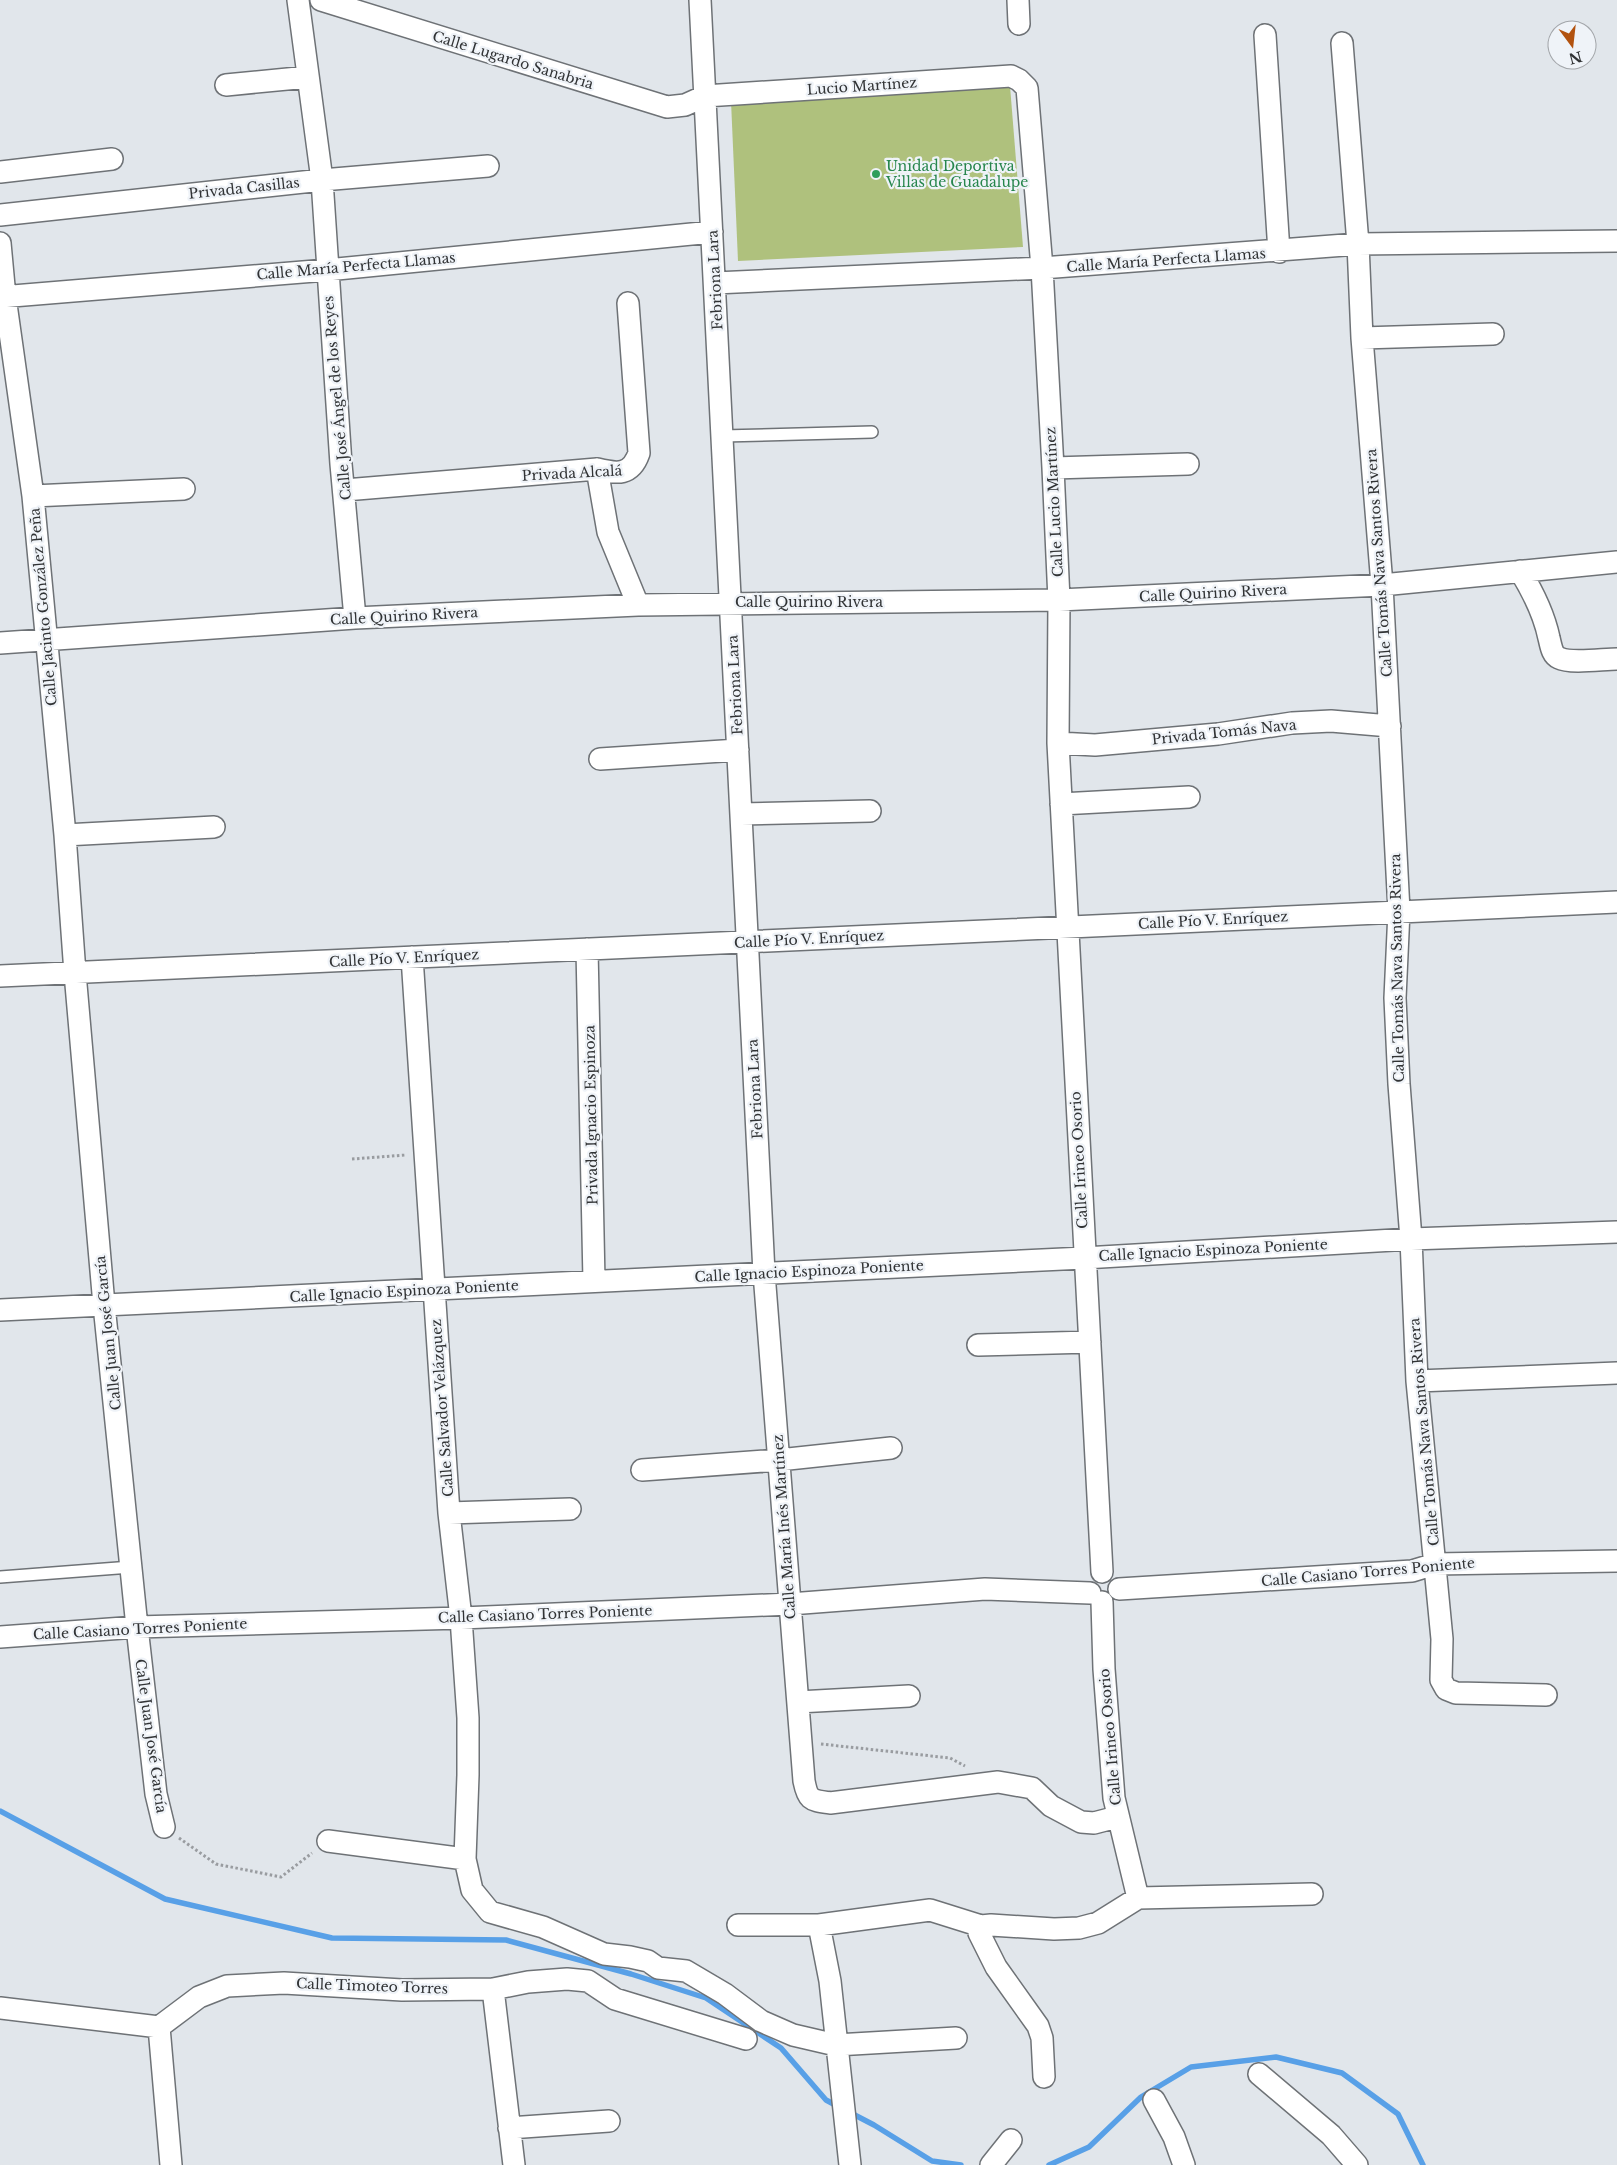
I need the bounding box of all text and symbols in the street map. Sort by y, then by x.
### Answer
north arrow [1547,20,1597,70]
street label: Calle Lugardo Sanabria [430,27,596,93]
text: N [1567,47,1584,68]
street label: Lucio Martínez [806,73,918,99]
place label: Unidad Deportiva Villas de Guadalupe [885,157,1028,191]
marker: Unidad Deportiva Villas de Guadalupe [870,168,882,180]
street label: Privada Casillas [188,173,300,203]
street label: Febriona Lara [703,229,727,331]
street label: Calle María Perfecta Llamas [1066,244,1266,276]
street label: Calle María Perfecta Llamas [256,248,456,284]
street label: Calle José Ángel de los Reyes [319,295,355,501]
street label: Calle Lucio Martínez [1041,426,1067,578]
street label: Calle Tomás Nava Santos Rivera [1362,448,1396,678]
street label: Privada Alcalá [521,461,623,485]
street label: Calle Jacinto González Peña [25,507,61,707]
street label: Calle Quirino Rivera [1139,580,1288,606]
street label: Calle Quirino Rivera [735,593,883,611]
street label: Calle Quirino Rivera [330,603,479,629]
street label: Febriona Lara [723,634,747,736]
street label: Privada Tomás Nava [1151,715,1298,749]
street label: Calle Tomás Nava Santos Rivera [1386,853,1408,1083]
street label: Calle Pío V. Enríquez [1137,907,1289,933]
street label: Calle Pío V. Enríquez [733,926,885,952]
street label: Calle Pío V. Enríquez [328,945,480,971]
street label: Privada Ignacio Espinoza [580,1025,602,1205]
street label: Febriona Lara [743,1038,767,1140]
street label: Calle Irineo Osorio [1066,1091,1092,1229]
street label: Calle Ignacio Espinoza Poniente [1098,1235,1328,1265]
street label: Calle Juan José García [91,1255,125,1411]
street label: Calle Ignacio Espinoza Poniente [694,1256,924,1286]
street label: Calle Ignacio Espinoza Poniente [289,1276,519,1306]
street label: Calle Tomás Nava Santos Rivera [1405,1317,1443,1547]
street label: Calle Salvador Velázquez [427,1318,457,1497]
street label: Calle María Inés Martínez [769,1434,799,1620]
street label: Calle Casiano Torres Poniente [1260,1554,1476,1590]
street label: Calle Casiano Torres Poniente [437,1601,653,1627]
street label: Calle Casiano Torres Poniente [32,1614,248,1644]
street label: Calle Juan José García [131,1658,171,1814]
street label: Calle Irineo Osorio [1095,1668,1125,1806]
street label: Calle Timoteo Torres [296,1974,448,1998]

